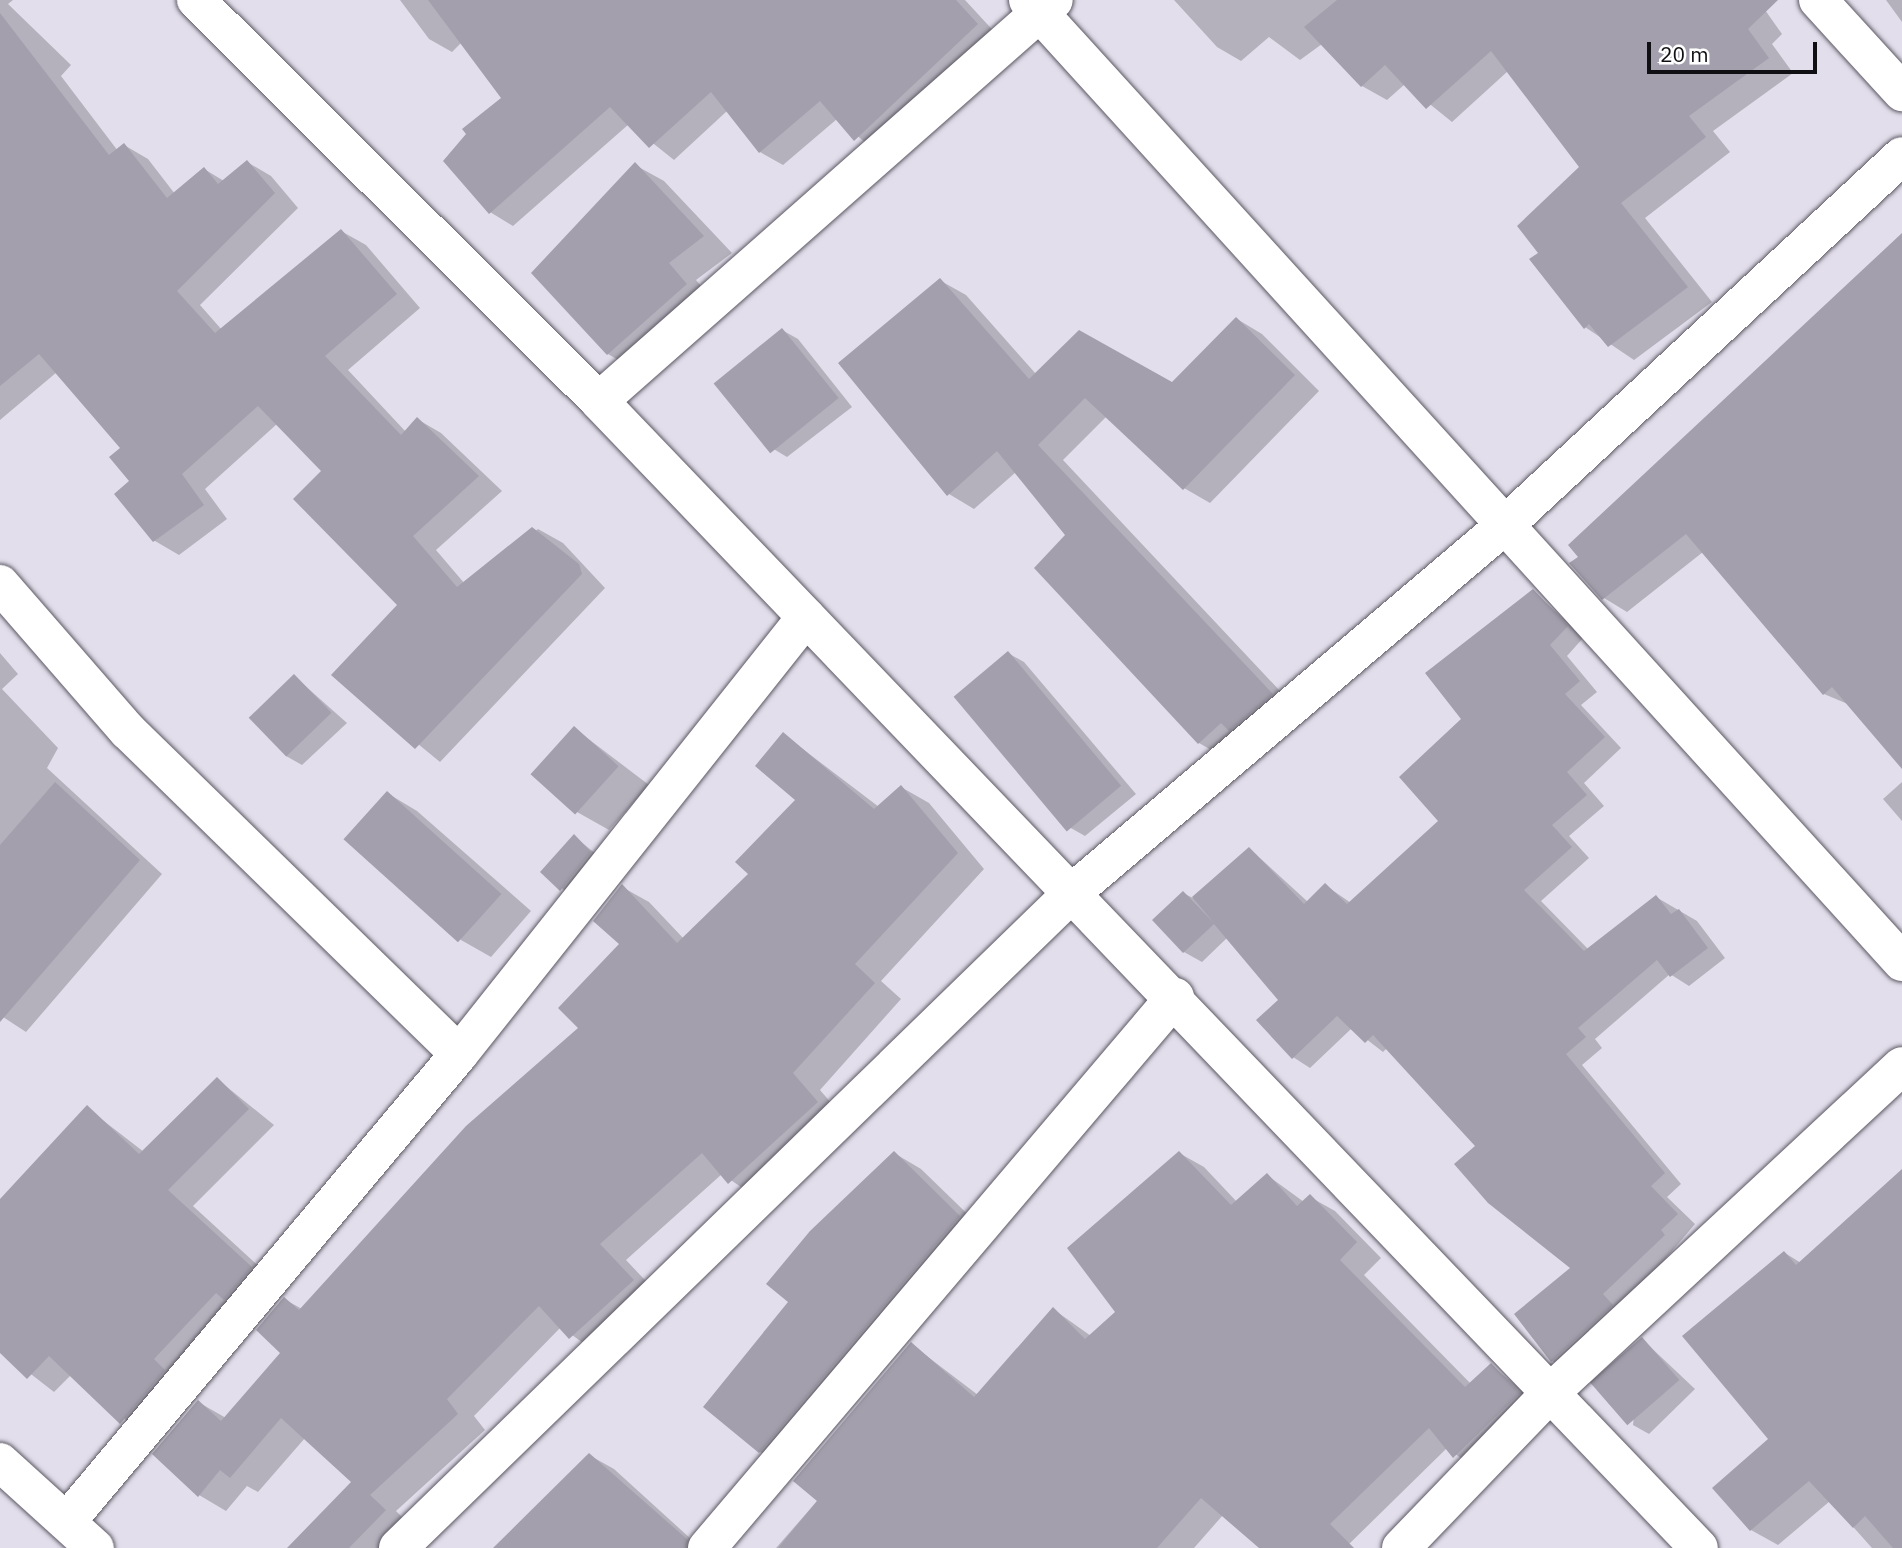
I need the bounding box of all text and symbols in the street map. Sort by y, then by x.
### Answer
scale bar [1650,28,1820,72]
text: 20 m [1660,40,1709,68]

